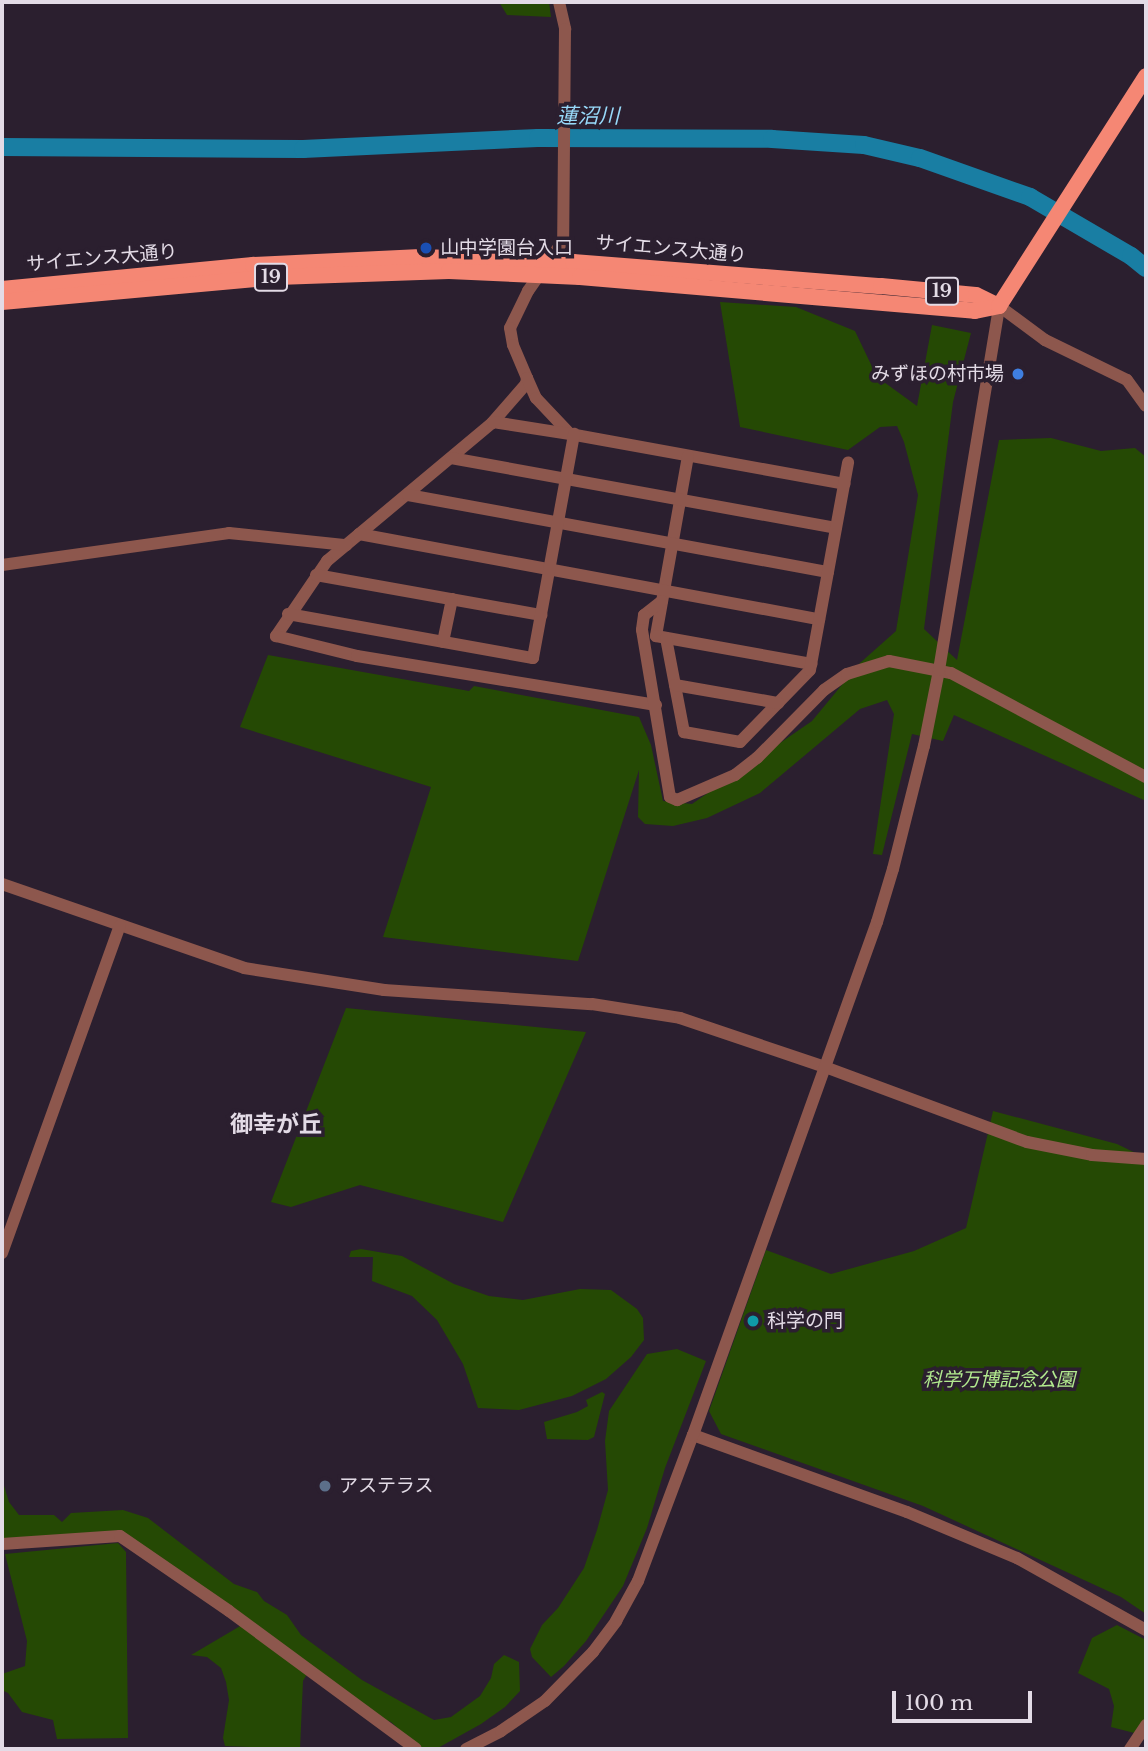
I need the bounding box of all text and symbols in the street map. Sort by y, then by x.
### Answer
water label: 蓮沼川 [557,103,619,129]
street label: サイエンス大通り [594,231,748,267]
place label: 山中学園台入口 [440,237,573,259]
street label: サイエンス大通り [25,240,179,276]
marker: 山中学園台入口 [418,240,434,256]
road number: 19 [254,262,288,292]
road number: 19 [925,276,960,306]
place label: みずほの村市場 [871,363,1004,385]
marker: みずほの村市場 [1010,366,1026,382]
district label: 御幸が丘 [230,1110,322,1138]
place label: 科学の門 [767,1310,843,1332]
marker: 科学の門 [745,1313,761,1329]
park label: 科学万博記念公園 [923,1369,1075,1391]
place label: アステラス [339,1475,434,1497]
marker: アステラス [317,1478,333,1494]
scale bar [896,1678,1036,1722]
text: 100 m [905,1690,973,1716]

